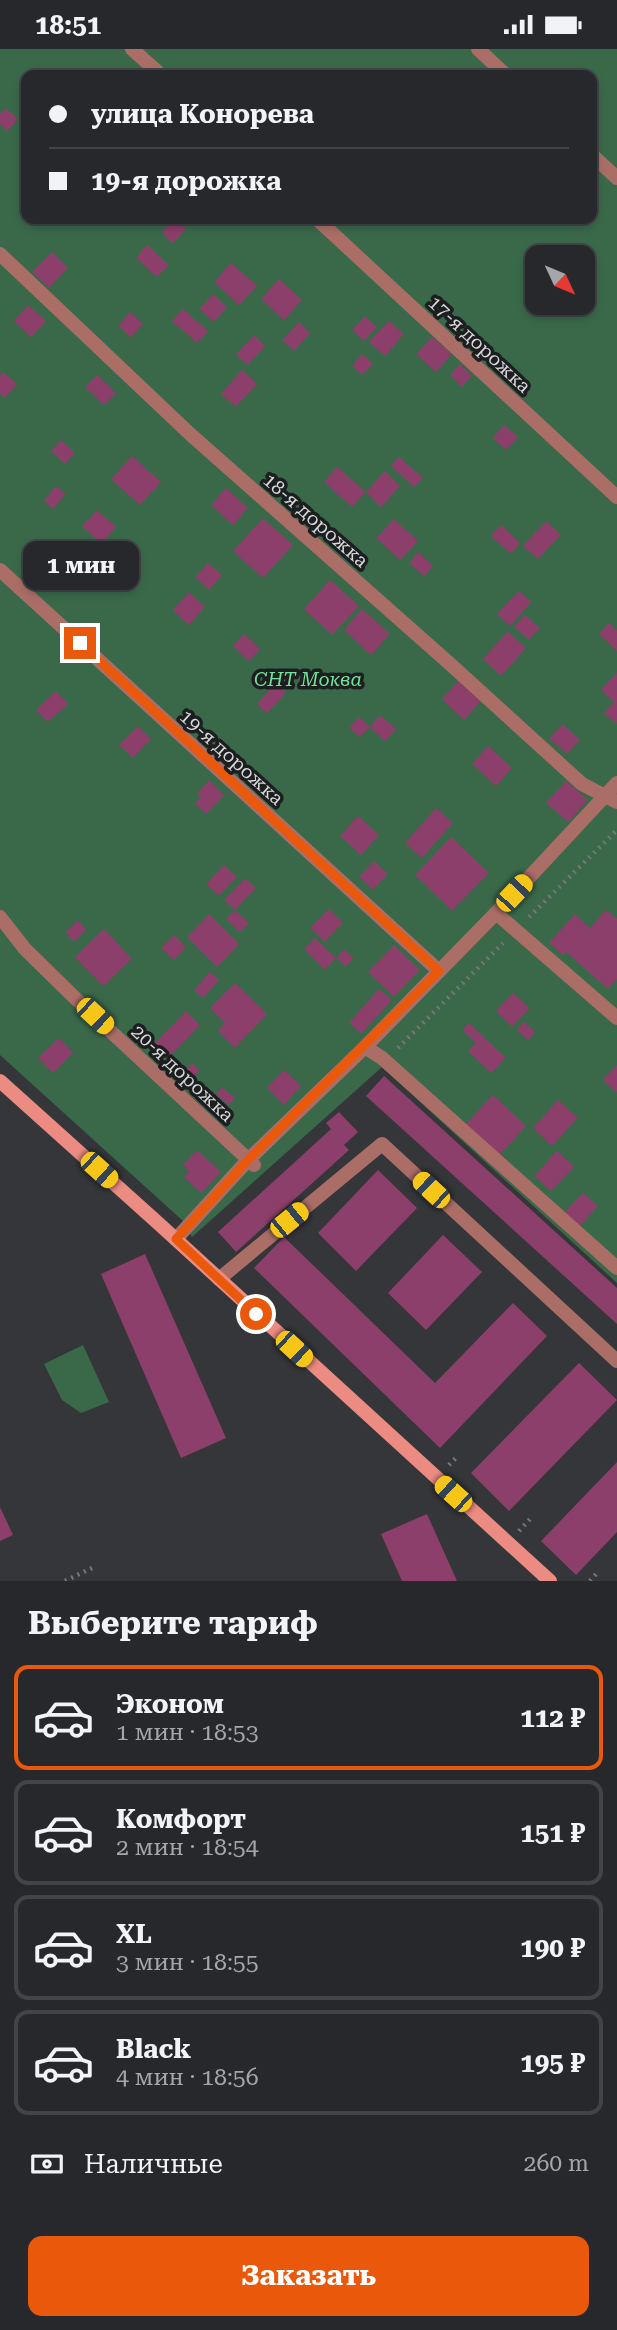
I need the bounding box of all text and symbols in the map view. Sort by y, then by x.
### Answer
text: 18:51 [35,10,101,40]
text: улица Конорева [91,99,314,129]
text: 19-я дорожка [91,166,281,196]
north arrow [525,245,595,315]
map controls [525,245,595,315]
street label: 17-я дорожка [424,291,536,398]
street label: 18-я дорожка [258,469,373,573]
callout: 1 мин [22,541,138,591]
text: 1 мин [47,552,115,579]
route end [64,627,96,659]
park label: СНТ Моква [254,668,362,691]
street label: 19-я дорожка [175,705,289,810]
car [492,870,537,916]
car [73,994,118,1038]
street label: 20-я дорожка [127,1020,239,1127]
car [77,1148,122,1192]
car [409,1168,454,1212]
car [267,1199,312,1241]
route start [240,1298,272,1330]
car [272,1327,317,1371]
car [431,1472,476,1516]
text: Выберите тариф [28,1604,318,1642]
icon: car [32,1686,95,1749]
text: Эконом [116,1689,224,1719]
text: 112 ₽ [520,1703,585,1733]
text: 1 мин · 18:53 [116,1719,259,1746]
icon: car [32,1801,95,1864]
text: Комфорт [116,1804,246,1834]
text: 151 ₽ [520,1818,585,1848]
text: 2 мин · 18:54 [116,1834,259,1861]
icon: car [32,1916,95,1979]
text: XL [116,1919,152,1949]
text: 190 ₽ [520,1933,585,1963]
text: 3 мин · 18:55 [116,1949,259,1976]
icon: car [32,2031,95,2094]
text: Black [116,2034,191,2064]
text: 195 ₽ [520,2048,585,2078]
text: 4 мин · 18:56 [116,2064,259,2091]
icon: cash [28,2145,66,2183]
text: Наличные [84,2149,223,2179]
text: 260 m [524,2150,589,2177]
button: Заказать [28,2236,589,2316]

